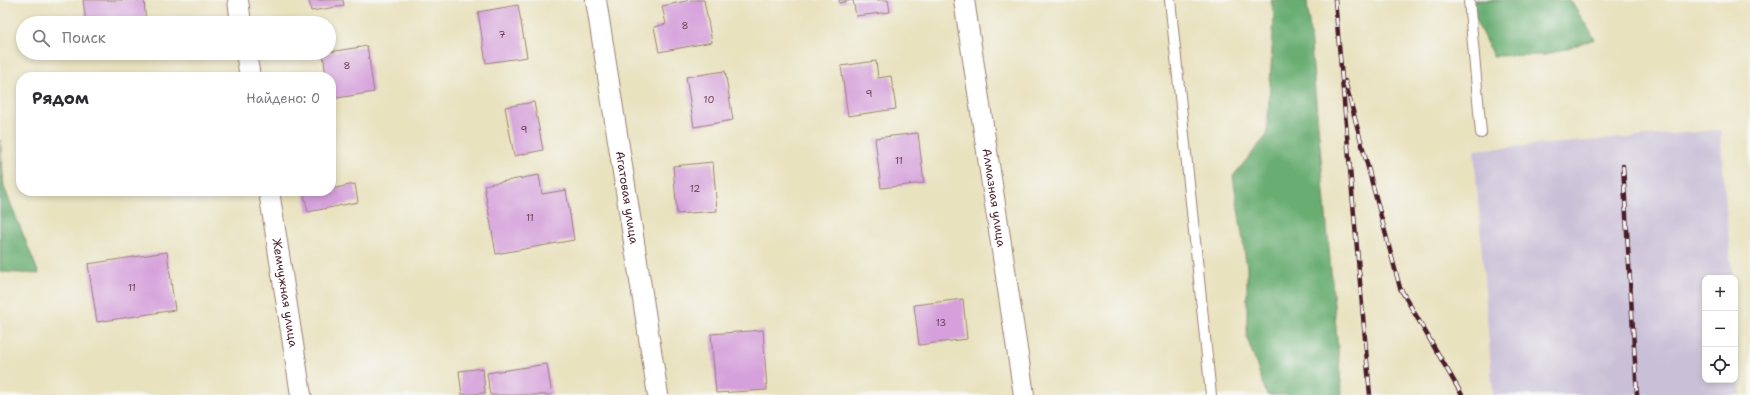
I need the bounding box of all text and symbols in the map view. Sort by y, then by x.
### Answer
search box [16,16,336,60]
house number: 8 [682,19,689,32]
icon: search [30,27,52,49]
text: Поиск [62,28,106,48]
house number: 7 [499,28,506,41]
house number: 8 [344,59,351,72]
text: Рядом [32,87,89,109]
house number: 9 [866,87,873,100]
text: Найдено: 0 [246,90,320,107]
house number: 10 [704,93,714,106]
house number: 9 [521,123,528,136]
street label: Алмазная улица [979,147,1010,249]
street label: Агатовая улица [612,150,642,246]
house number: 11 [895,154,903,167]
house number: 12 [690,182,700,195]
house number: 11 [526,211,534,224]
street label: Жемчужная улица [269,237,301,349]
map controls [1702,275,1738,383]
button: + [1702,275,1738,311]
house number: 11 [128,281,136,294]
button: − [1702,311,1738,347]
house number: 13 [936,316,946,329]
button: locate [1702,347,1738,383]

